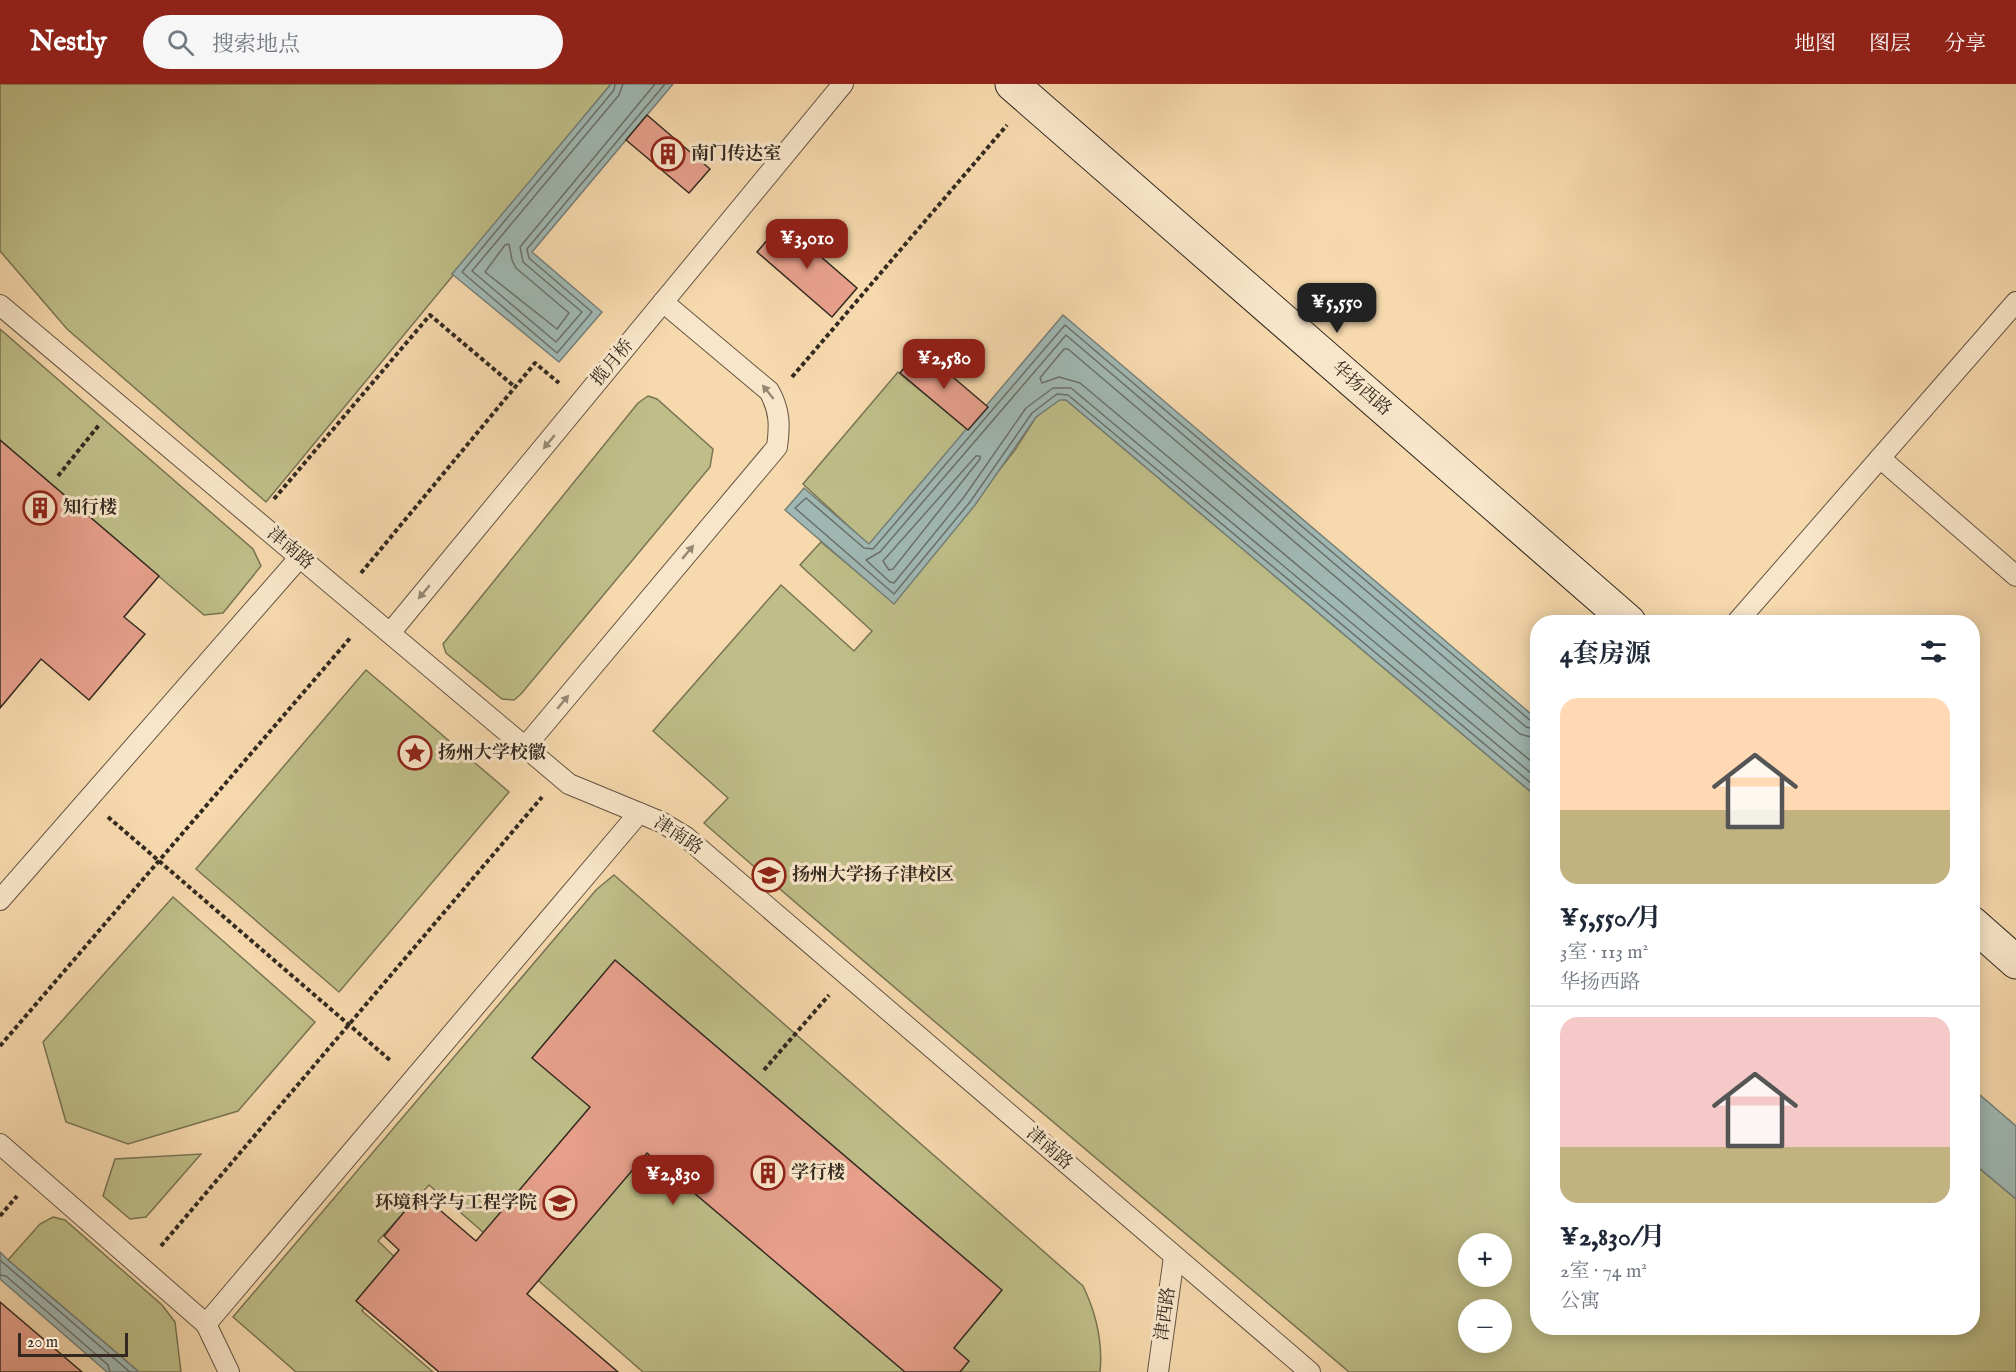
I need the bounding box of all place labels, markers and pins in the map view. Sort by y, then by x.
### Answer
building icon: 南门传达室 [650,136,686,172]
place label: 南门传达室 [691,143,781,166]
pin: ¥3,010 [758,219,856,270]
pin: ¥5,550 [1288,283,1386,334]
pin: ¥2,580 [895,339,993,390]
building icon: 知行楼 [22,490,58,526]
place label: 知行楼 [63,497,117,520]
place icon: 扬州大学校徽 [397,735,433,771]
place label: 扬州大学校徽 [438,742,546,765]
school or university icon: 扬州大学扬子津校区 [751,857,787,893]
place label: 扬州大学扬子津校区 [792,864,954,887]
pin: ¥2,830 [624,1155,722,1206]
building icon: 学行楼 [750,1155,786,1191]
place label: 学行楼 [791,1162,845,1185]
school or university icon: 环境科学与工程学院 [542,1185,578,1221]
place label: 环境科学与工程学院 [375,1192,537,1215]

